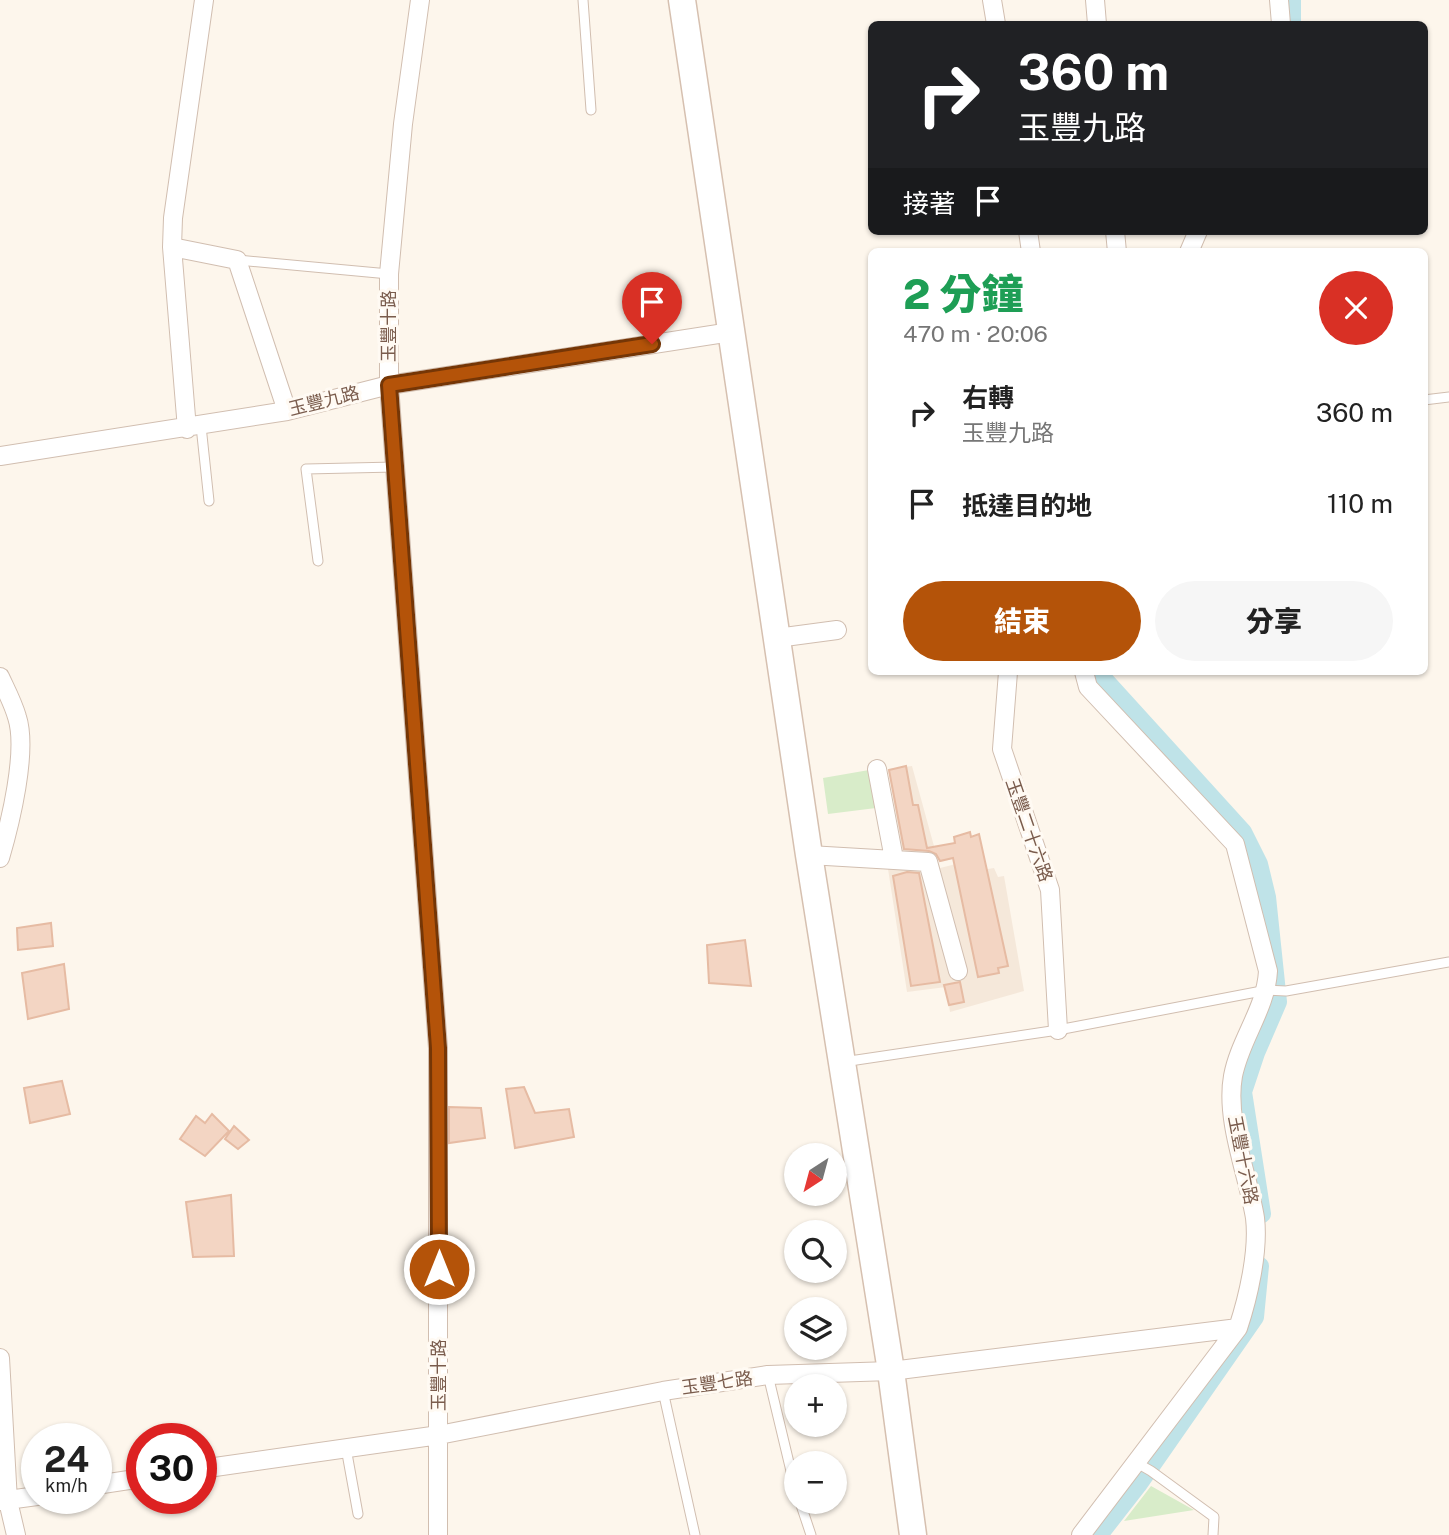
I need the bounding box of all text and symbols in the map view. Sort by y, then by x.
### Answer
text: 360 m [1018,43,1169,101]
icon: right [903,49,994,140]
text: 玉豐九路 [1018,109,1146,146]
icon: arrive [969,182,1007,220]
text: 接著 [903,188,955,219]
text: 2 分鐘 [903,269,1024,318]
button: close [1319,271,1393,345]
pin [622,272,682,344]
icon: arrive [633,283,671,321]
street label: 玉豐十路 [378,290,399,362]
text: 470 m · 20:06 [903,320,1048,347]
street label: 玉豐九路 [286,382,361,419]
text: 右轉 [962,382,1014,413]
icon: right [903,394,941,432]
text: 360 m [1316,397,1393,428]
text: 玉豐九路 [962,419,1054,446]
icon: arrive [903,485,941,523]
text: 110 m [1327,488,1393,519]
text: 抵達目的地 [962,490,1092,521]
button: 結束 [903,581,1141,661]
button: 分享 [1155,581,1393,661]
street label: 玉豐二十六路 [1002,775,1057,884]
street label: 玉豐十六路 [1225,1114,1262,1206]
north arrow [784,1143,847,1206]
map controls [784,1143,847,1514]
button: search [784,1220,847,1283]
position arrow [402,1232,476,1306]
button: layers [784,1297,847,1360]
street label: 玉豐十路 [428,1339,449,1411]
street label: 玉豐七路 [680,1367,754,1398]
button: + [784,1374,847,1437]
speed limit sign: 30 [126,1423,217,1514]
text: 24 [44,1439,89,1480]
button: − [784,1451,847,1514]
text: km/h [45,1475,88,1496]

